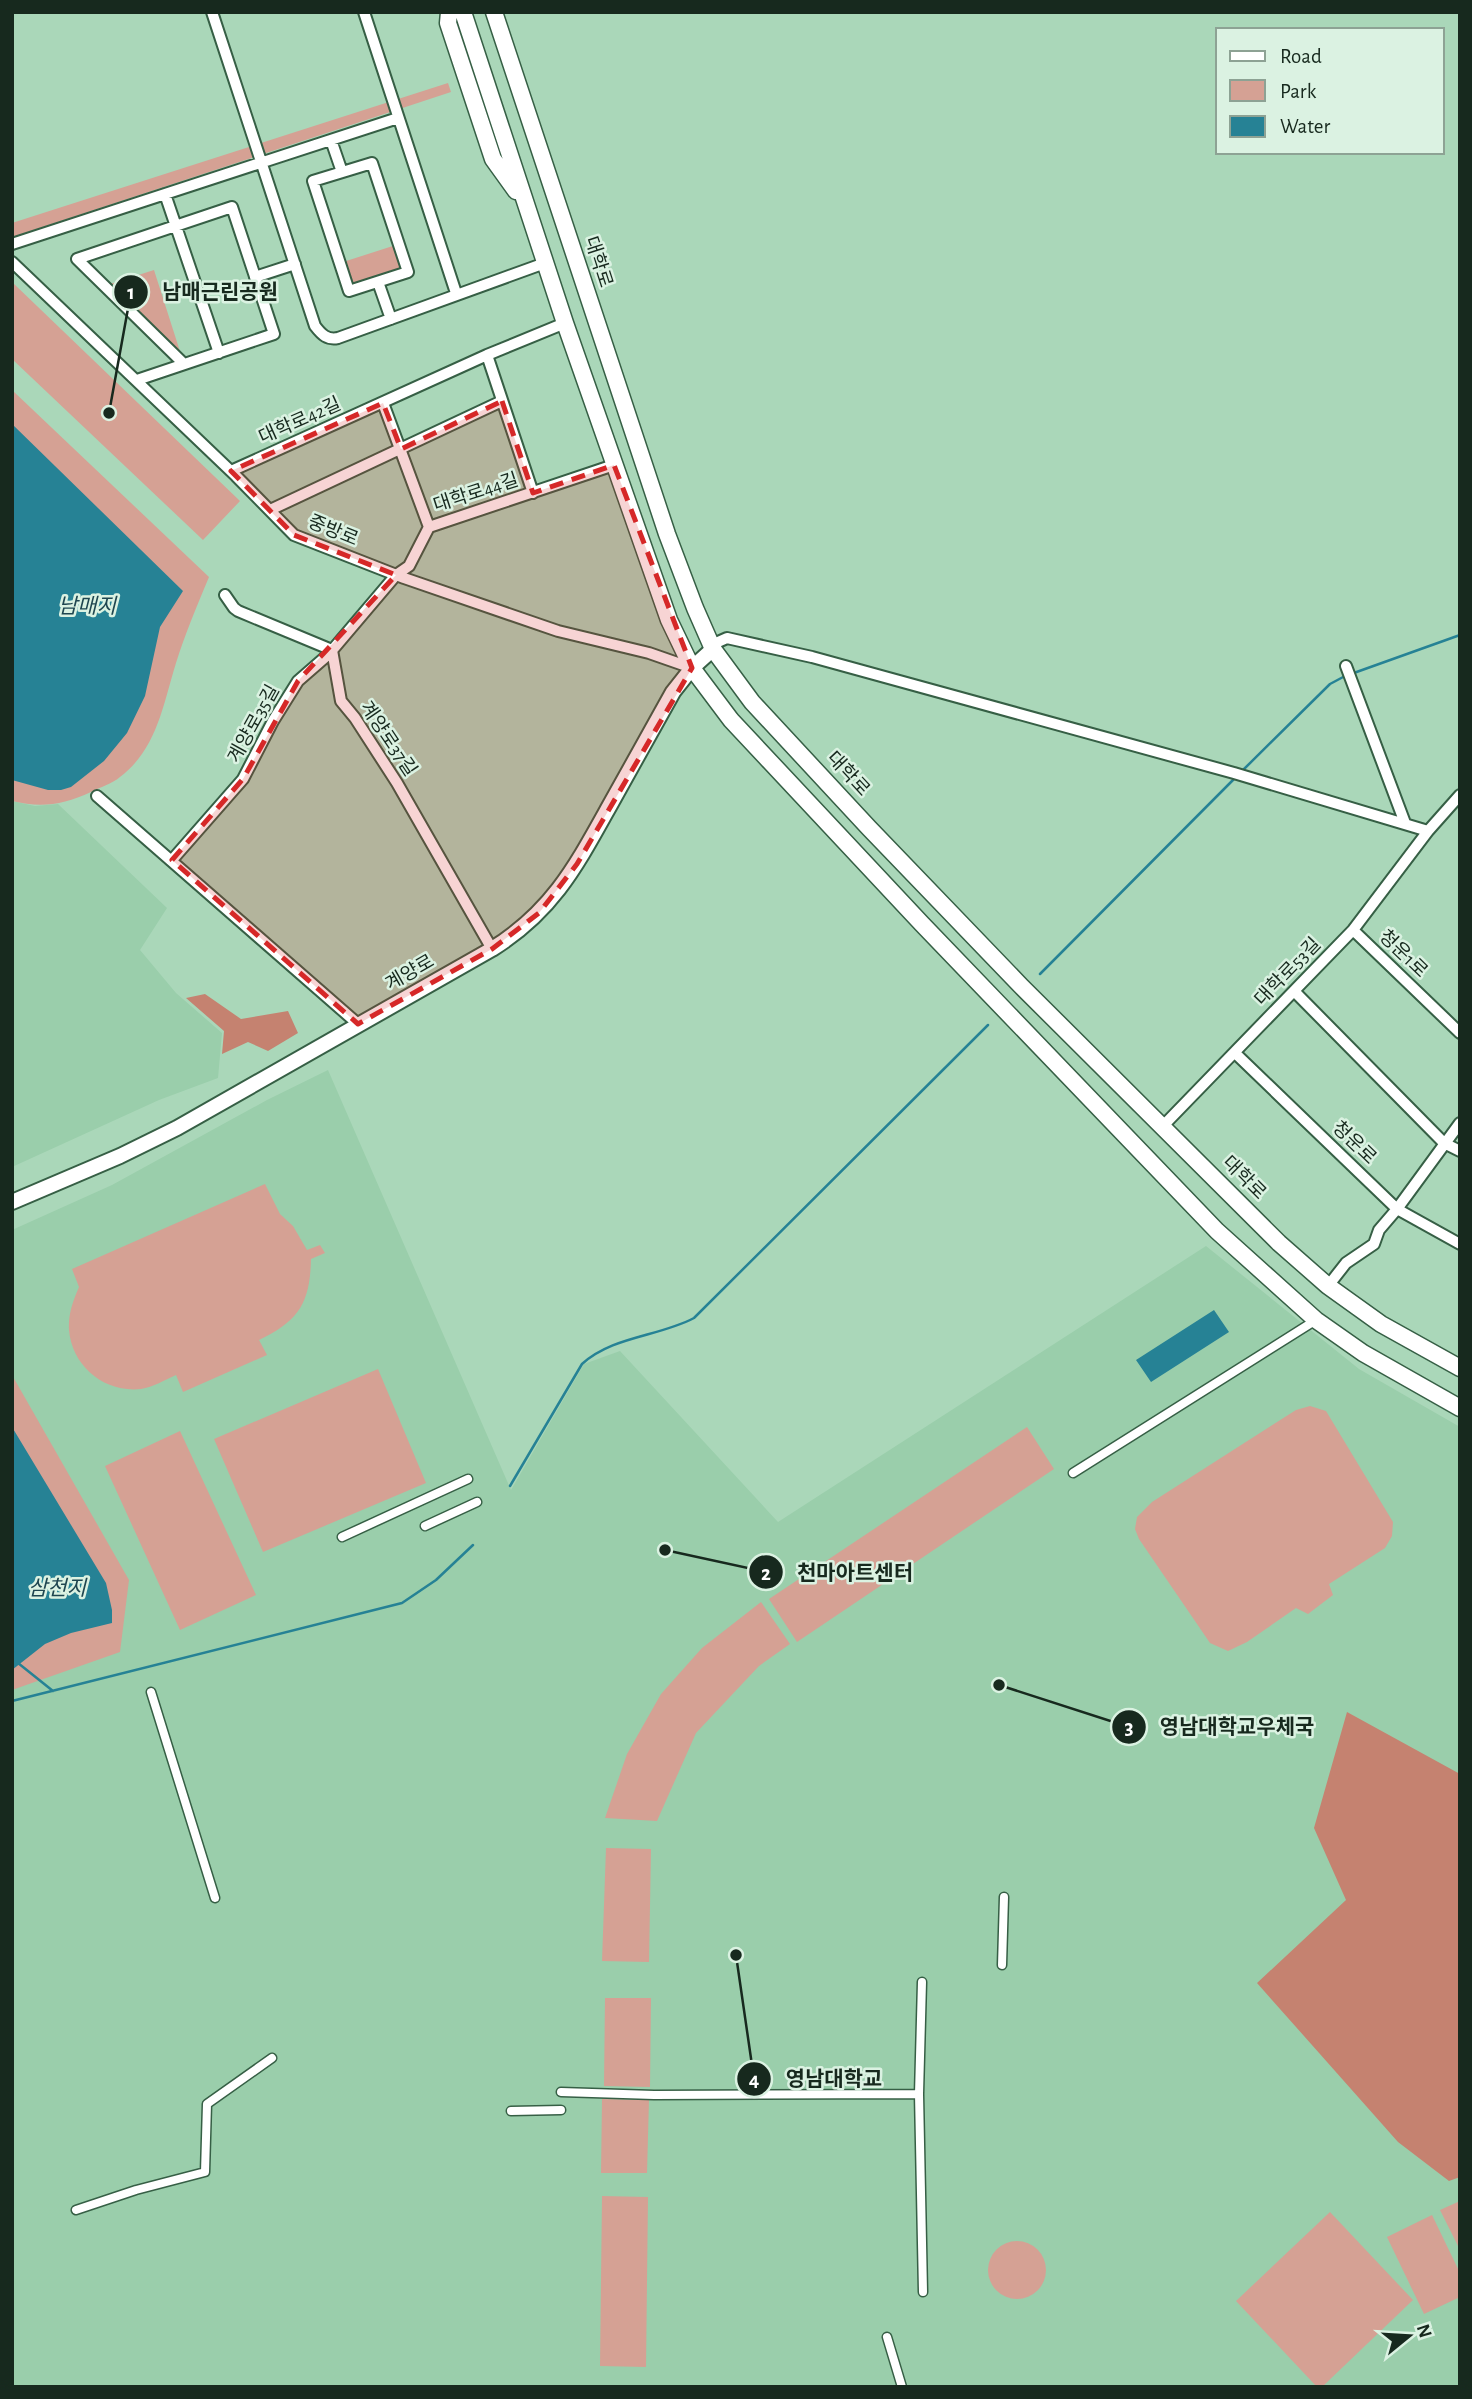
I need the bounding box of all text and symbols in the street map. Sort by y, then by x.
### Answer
legend [1216,28,1444,154]
text: Road [1280,46,1322,67]
text: Park [1280,81,1317,102]
text: Water [1280,116,1330,137]
street label: 대학로 [581,234,616,290]
callout: 남매근린공원 [113,271,292,313]
text: 남매근린공원 [162,281,278,303]
text: 1 [127,282,135,303]
street label: 대학로42길 [256,394,344,448]
street label: 대학로44길 [431,469,521,516]
street label: 중방로 [305,511,361,550]
water label: 남매지 [58,595,118,617]
street label: 계양로35길 [224,681,283,766]
street label: 계양로37길 [356,698,421,780]
street label: 대학로 [823,748,874,800]
street label: 청운1로 [1375,926,1432,981]
street label: 대학로53길 [1251,934,1325,1009]
street label: 계양로 [382,951,437,994]
street label: 청운로 [1329,1117,1380,1168]
street label: 대학로 [1219,1152,1270,1203]
callout: 천마아트센터 [748,1551,927,1593]
text: 천마아트센터 [797,1562,913,1584]
text: 2 [761,1563,771,1584]
water label: 삼천지 [28,1577,88,1599]
callout: 영남대학교우체국 [1111,1706,1329,1748]
text: 영남대학교우체국 [1160,1716,1314,1738]
text: 3 [1124,1717,1134,1738]
callout: 영남대학교 [737,2058,896,2100]
text: 영남대학교 [786,2068,882,2090]
text: 4 [749,2069,759,2090]
north arrow [1374,2301,1444,2371]
text: N [1413,2322,1435,2340]

